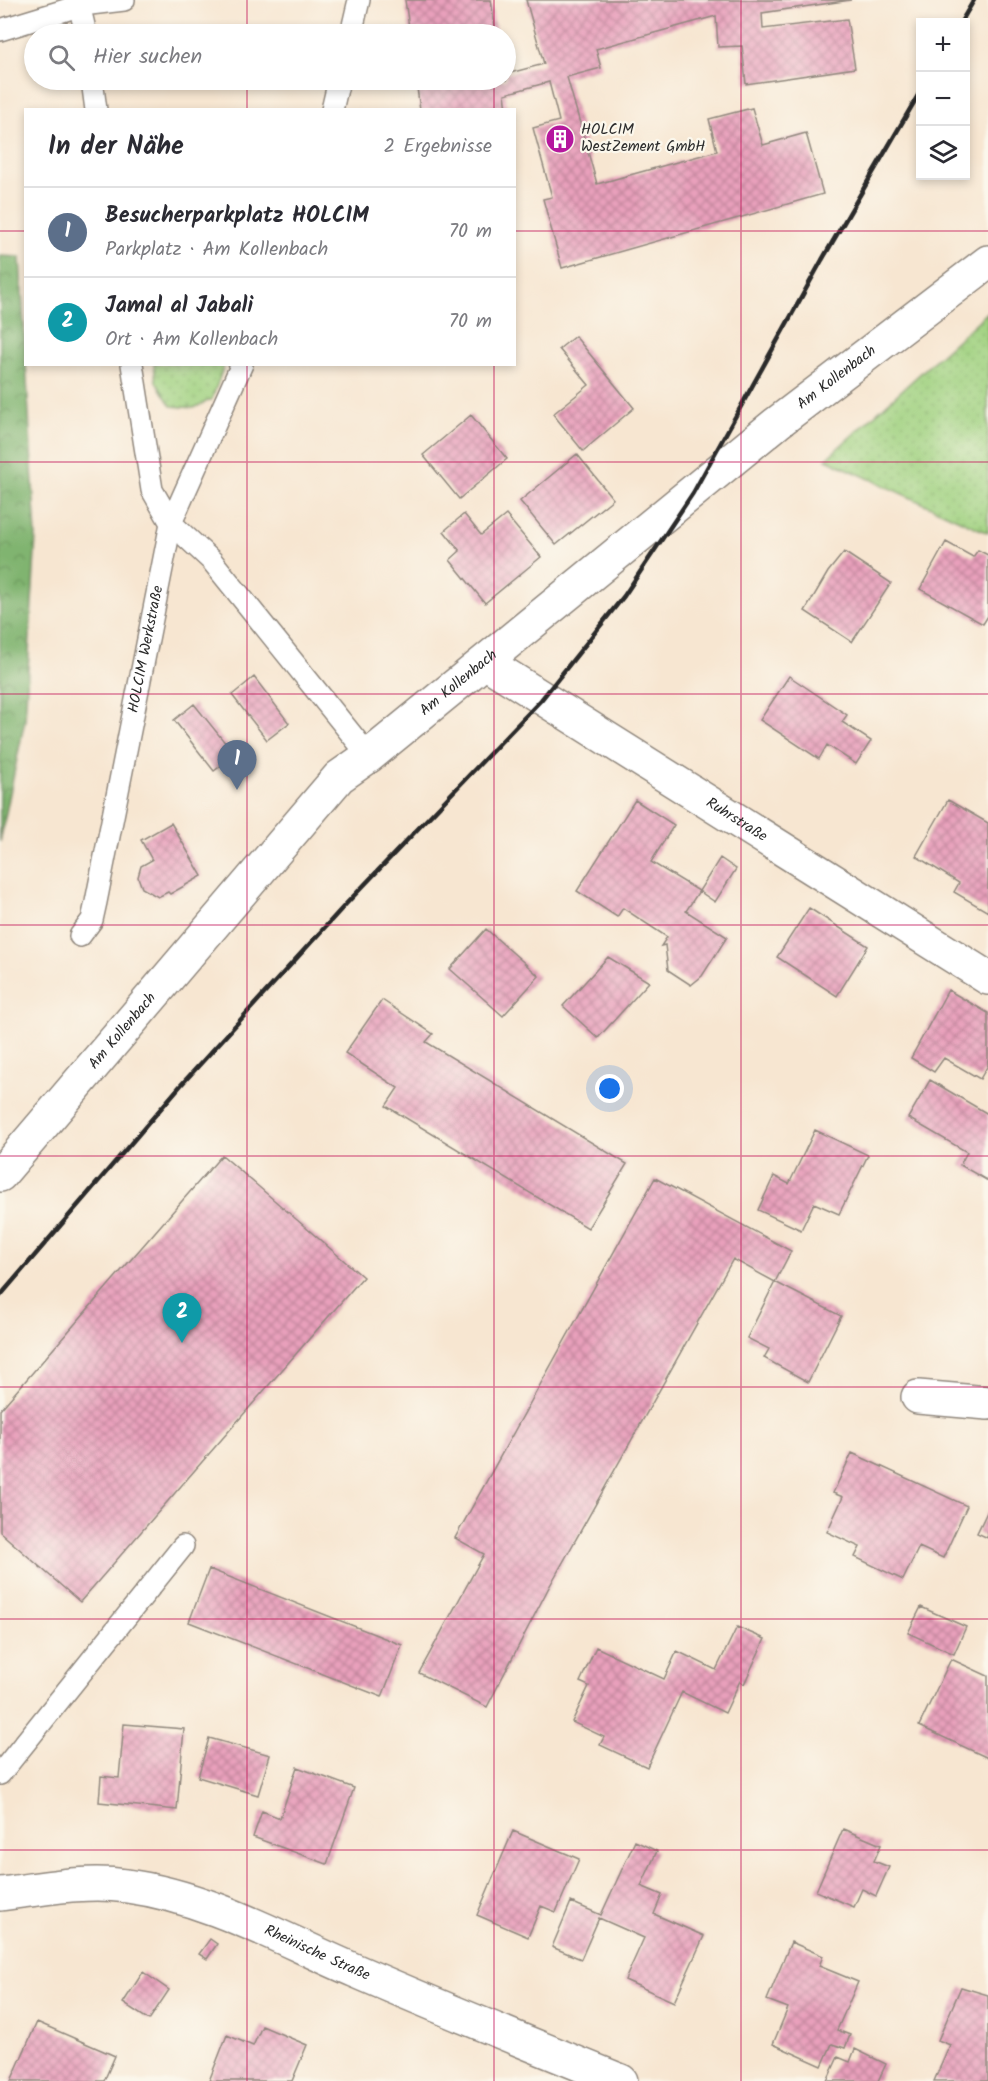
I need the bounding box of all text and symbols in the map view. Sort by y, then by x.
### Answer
map controls [916,18,970,180]
button: + [916,18,970,72]
search box [24,24,516,90]
text: Hier suchen [93,40,202,75]
icon: search [45,41,78,74]
button: − [916,72,970,126]
place label: HOLCIM WestZement GmbH [581,118,705,159]
building icon: HOLCIM WestZement GmbH [544,123,576,155]
text: In der Nähe [48,126,184,168]
button: layers [916,126,970,180]
text: 2 Ergebnisse [384,131,492,163]
text: Besucherparkplatz HOLCIM [105,199,369,234]
text: 1 [64,216,71,248]
text: 70 m [449,216,492,248]
text: Parkplatz · Am Kollenbach [105,234,328,266]
text: Jamal al Jabali [105,289,253,324]
text: 2 [62,306,73,338]
text: 70 m [449,306,492,338]
text: Ort · Am Kollenbach [105,324,278,356]
street label: Am Kollenbach [792,339,881,416]
street label: HOLCIM Werkstraße [122,583,170,715]
street label: Am Kollenbach [414,644,503,722]
pin: 1 [218,740,256,790]
street label: Ruhrstraße [701,792,772,849]
street label: Am Kollenbach [83,987,162,1075]
your location [595,1074,624,1103]
pin: 2 [162,1294,201,1343]
street label: Rheinische Straße [260,1919,374,1988]

